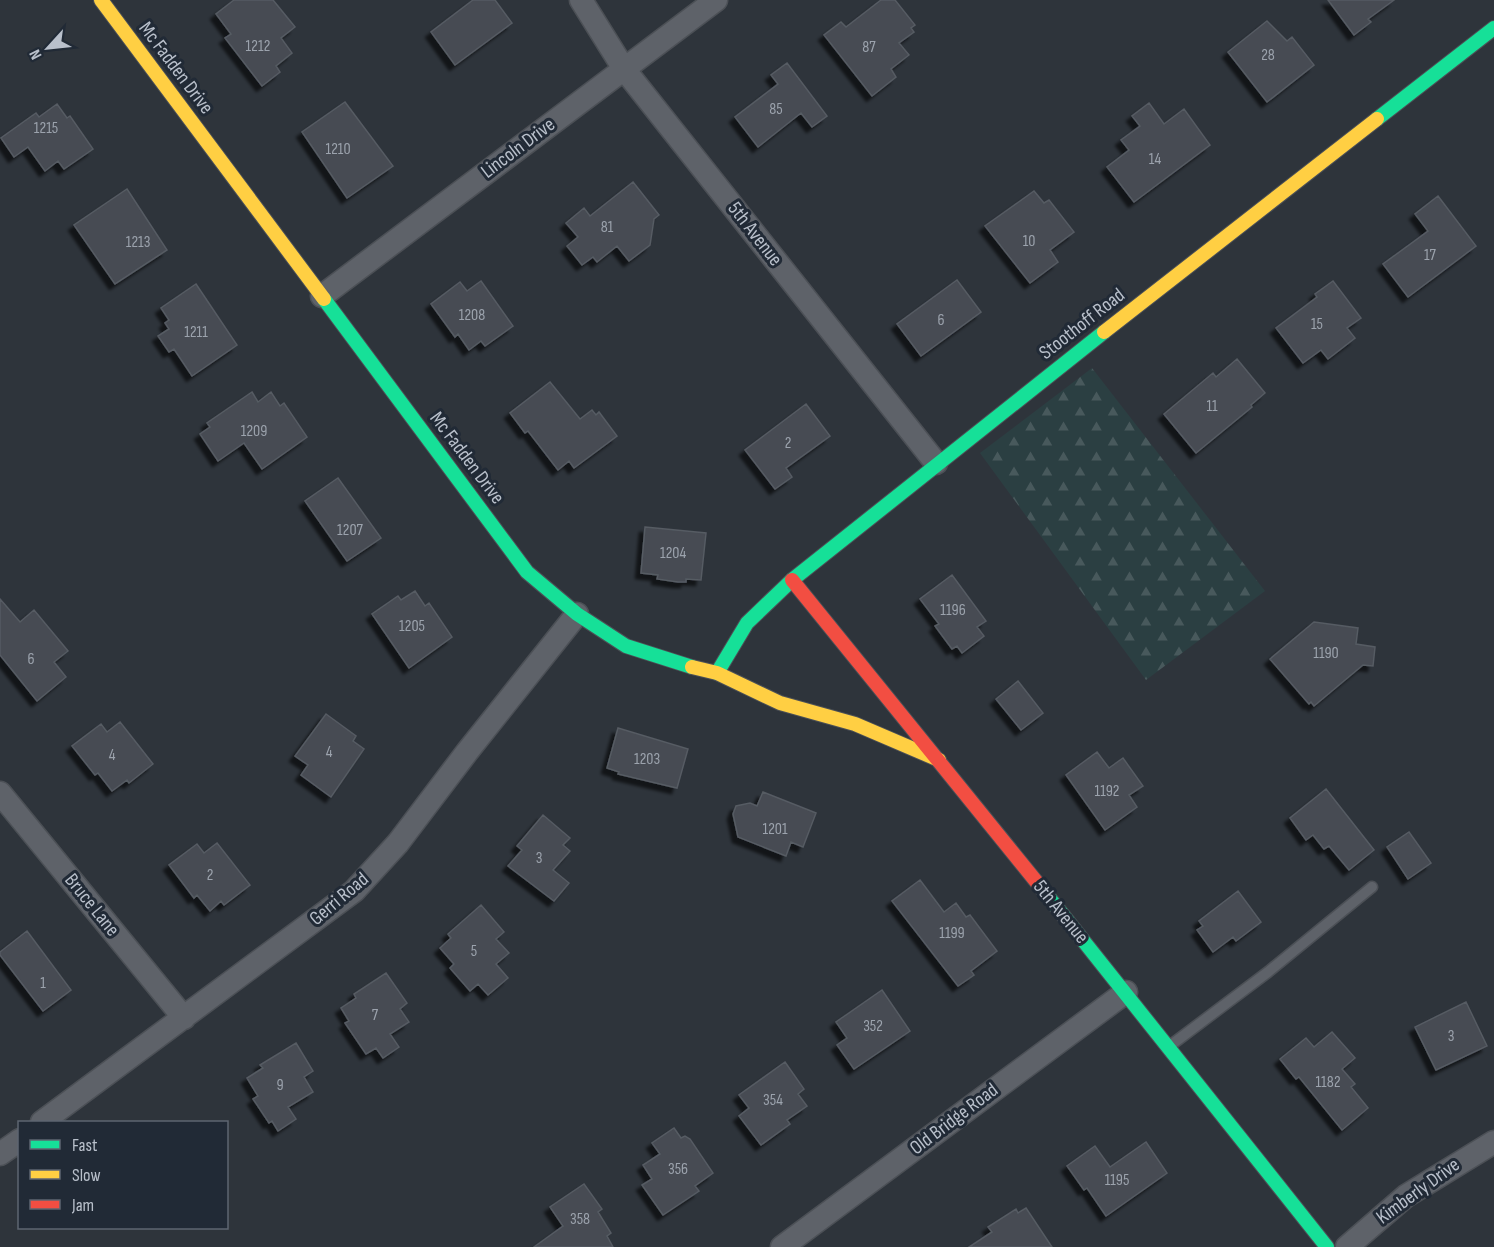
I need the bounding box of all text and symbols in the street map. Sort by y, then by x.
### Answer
street label: Mc Fadden Drive [134,17,218,119]
north arrow [18,18,78,78]
house number: 1212 [246,37,270,56]
house number: 87 [862,38,876,57]
text: N [26,46,46,62]
house number: 28 [1261,46,1275,65]
house number: 85 [769,100,783,119]
street label: Lincoln Drive [476,112,560,184]
house number: 1215 [34,119,58,138]
house number: 1210 [325,140,351,159]
house number: 14 [1149,150,1161,169]
street label: 5th Avenue [723,197,787,271]
house number: 81 [601,218,614,237]
house number: 10 [1023,232,1035,251]
house number: 1213 [126,233,150,252]
house number: 17 [1424,246,1437,265]
street label: Stoothoff Road [1034,283,1130,365]
house number: 1208 [459,306,485,325]
house number: 6 [937,311,945,330]
house number: 15 [1311,315,1323,334]
house number: 1211 [184,323,208,342]
house number: 11 [1206,397,1218,416]
street label: Mc Fadden Drive [425,407,509,509]
house number: 1209 [241,422,267,441]
house number: 2 [785,434,791,453]
house number: 1207 [337,521,364,540]
house number: 1204 [660,544,686,563]
house number: 1196 [940,601,966,620]
house number: 1205 [399,617,425,636]
house number: 1190 [1313,644,1339,663]
house number: 6 [27,650,35,669]
house number: 4 [326,743,333,762]
house number: 4 [109,746,116,765]
house number: 1203 [634,750,660,769]
house number: 1192 [1095,782,1119,801]
house number: 1201 [762,820,788,839]
house number: 3 [536,849,542,868]
house number: 2 [207,866,213,885]
street label: Gerri Road [305,867,373,931]
street label: Bruce Lane [59,869,125,941]
street label: 5th Avenue [1028,875,1094,949]
house number: 1199 [939,924,965,943]
house number: 5 [471,942,477,961]
house number: 1 [40,974,46,993]
house number: 7 [372,1006,379,1025]
house number: 352 [863,1017,883,1036]
house number: 3 [1448,1027,1454,1046]
house number: 1182 [1315,1073,1341,1092]
house number: 9 [276,1076,284,1095]
street label: Old Bridge Road [905,1078,1003,1160]
house number: 354 [763,1091,783,1110]
legend [18,1121,228,1229]
text: Fast [72,1135,98,1156]
street label: Kimberly Drive [1372,1153,1464,1229]
house number: 356 [668,1160,688,1179]
text: Slow [72,1165,101,1186]
house number: 1195 [1105,1171,1129,1190]
text: Jam [71,1195,94,1216]
house number: 358 [570,1210,590,1229]

